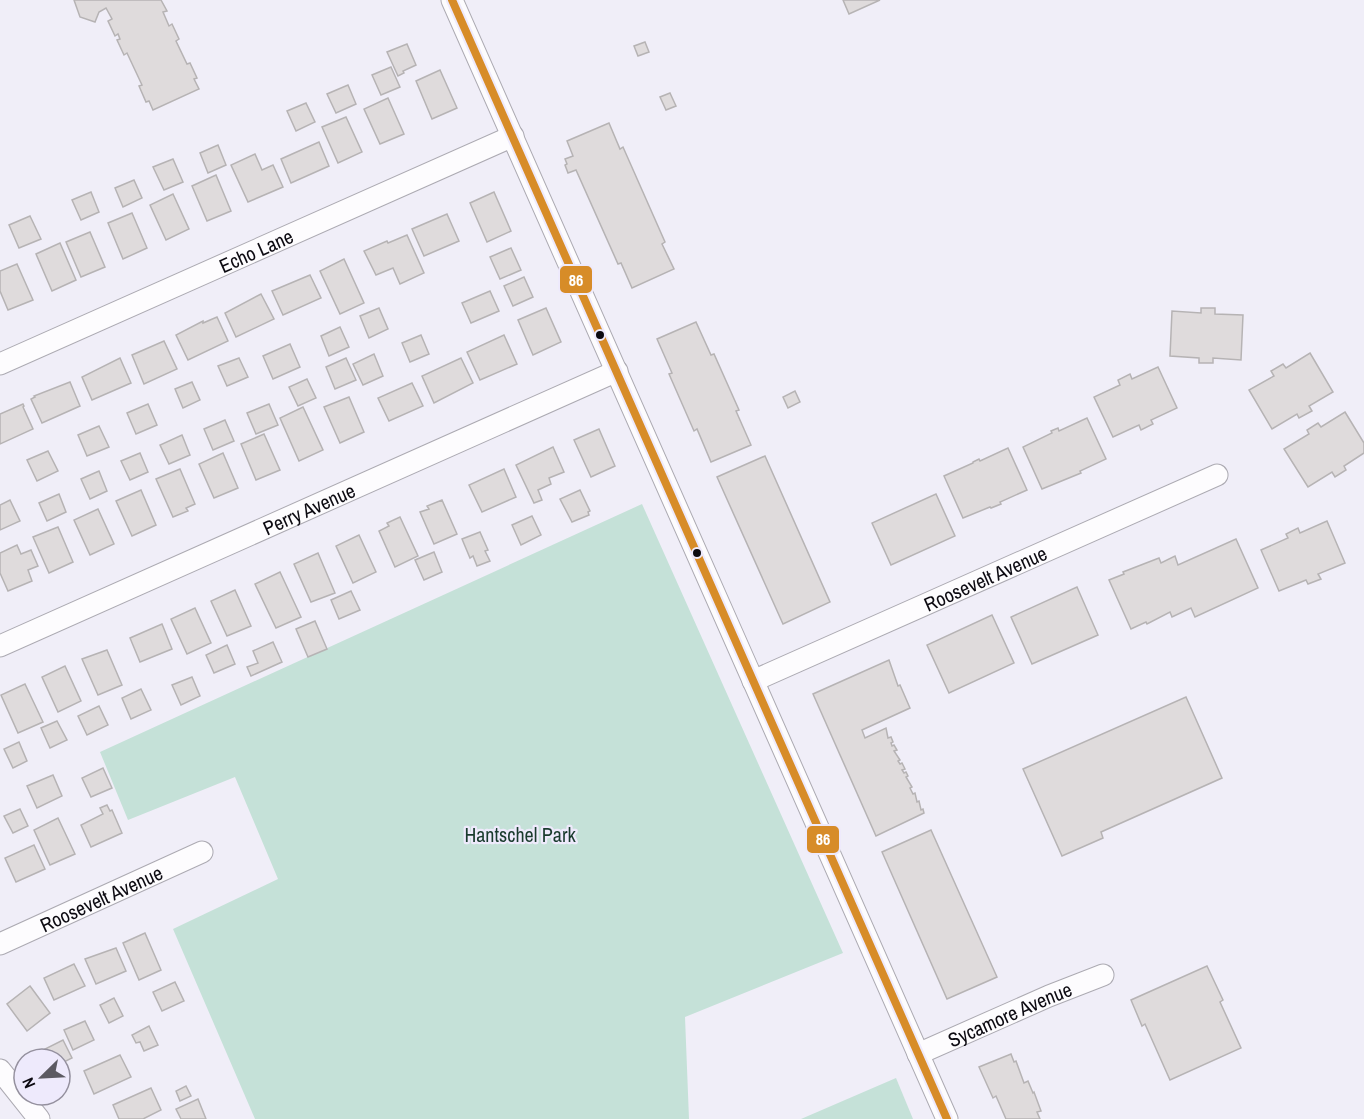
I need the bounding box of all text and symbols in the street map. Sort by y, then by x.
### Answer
street label: Echo Lane [215,222,297,279]
line badge: 86 [559,265,593,294]
text: 86 [569,269,583,291]
unlabelled marker [594,329,606,341]
street label: Perry Avenue [258,476,359,541]
street label: Roosevelt Avenue [919,539,1051,617]
unlabelled marker [691,547,703,559]
park label: Hantschel Park [464,821,576,848]
line badge: 86 [806,825,840,854]
text: 86 [816,828,830,850]
street label: Roosevelt Avenue [35,858,167,938]
street label: Sycamore Avenue [943,975,1076,1053]
north arrow [12,1047,72,1107]
text: N [16,1074,40,1092]

